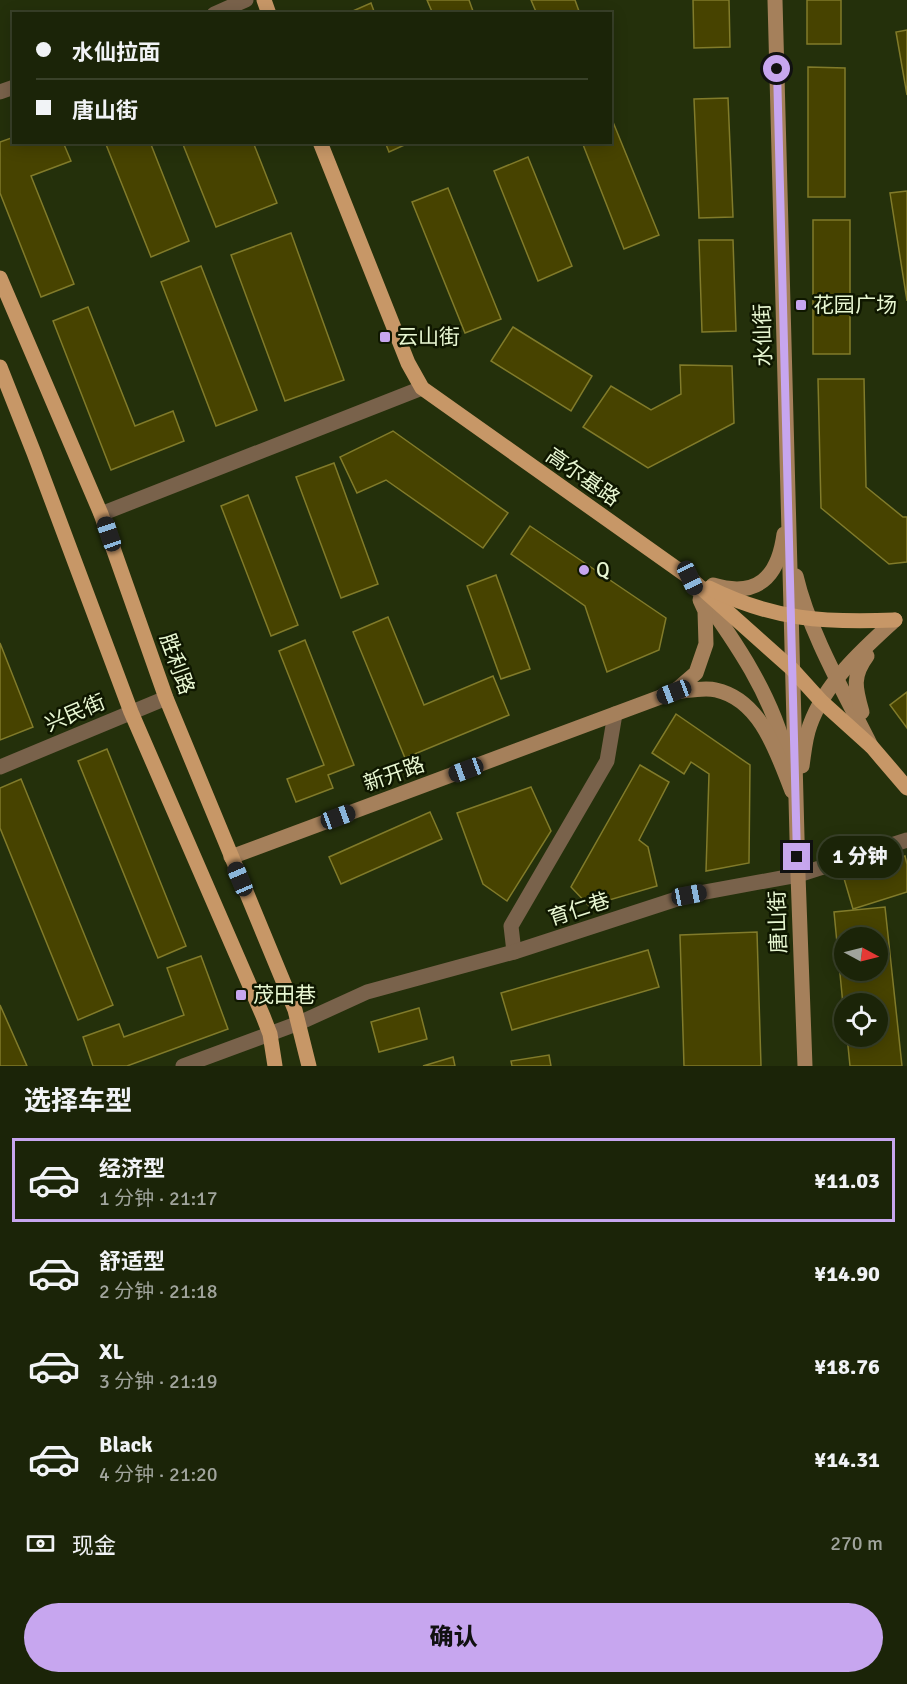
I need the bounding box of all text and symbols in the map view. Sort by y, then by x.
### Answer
text: 水仙拉面 [72,39,160,66]
route start [763,55,790,82]
text: 唐山街 [72,97,138,124]
place label: 花园广场 [813,292,897,318]
marker: 花园广场 [794,298,808,312]
street label: 水仙街 [749,303,777,367]
place label: 云山街 [397,324,460,350]
marker: 云山街 [378,330,392,344]
street label: 高尔基路 [541,442,625,512]
car [95,514,123,554]
place label: Q [596,557,610,583]
car [674,558,706,598]
marker: Q [577,563,591,577]
street label: 胜利路 [154,630,200,698]
car [654,677,694,707]
street label: 兴民街 [41,689,109,737]
street label: 新开路 [360,751,428,797]
car [446,755,486,785]
car [318,802,358,832]
callout: 1 分钟 [818,836,902,878]
route end [783,843,810,870]
text: 1 分钟 [832,844,888,869]
car [225,859,255,899]
car [670,883,708,907]
street label: 育仁巷 [545,887,613,931]
street label: 唐山街 [764,890,792,954]
north arrow [834,927,888,981]
map controls [834,927,888,1047]
place label: 茂田巷 [253,982,316,1008]
marker: 茂田巷 [234,988,248,1002]
button: locate [834,993,888,1047]
text: 选择车型 [24,1085,132,1118]
icon: car [27,1153,81,1207]
text: 经济型 [99,1155,165,1182]
text: ¥11.03 [814,1167,880,1194]
text: 1 分钟 · 21:17 [99,1186,218,1211]
icon: car [27,1246,81,1300]
text: 舒适型 [99,1248,165,1275]
text: ¥14.90 [814,1260,880,1287]
text: 2 分钟 · 21:18 [99,1279,218,1304]
text: XL [99,1338,124,1365]
icon: car [27,1339,81,1393]
text: ¥18.76 [814,1353,880,1380]
text: 3 分钟 · 21:19 [99,1369,218,1394]
text: Black [99,1431,153,1458]
icon: car [27,1432,81,1486]
text: ¥14.31 [814,1446,880,1473]
text: 4 分钟 · 21:20 [99,1462,218,1487]
icon: cash [24,1527,57,1560]
text: 270 m [830,1531,883,1556]
text: 现金 [72,1532,116,1559]
button: 确认 [24,1603,883,1672]

